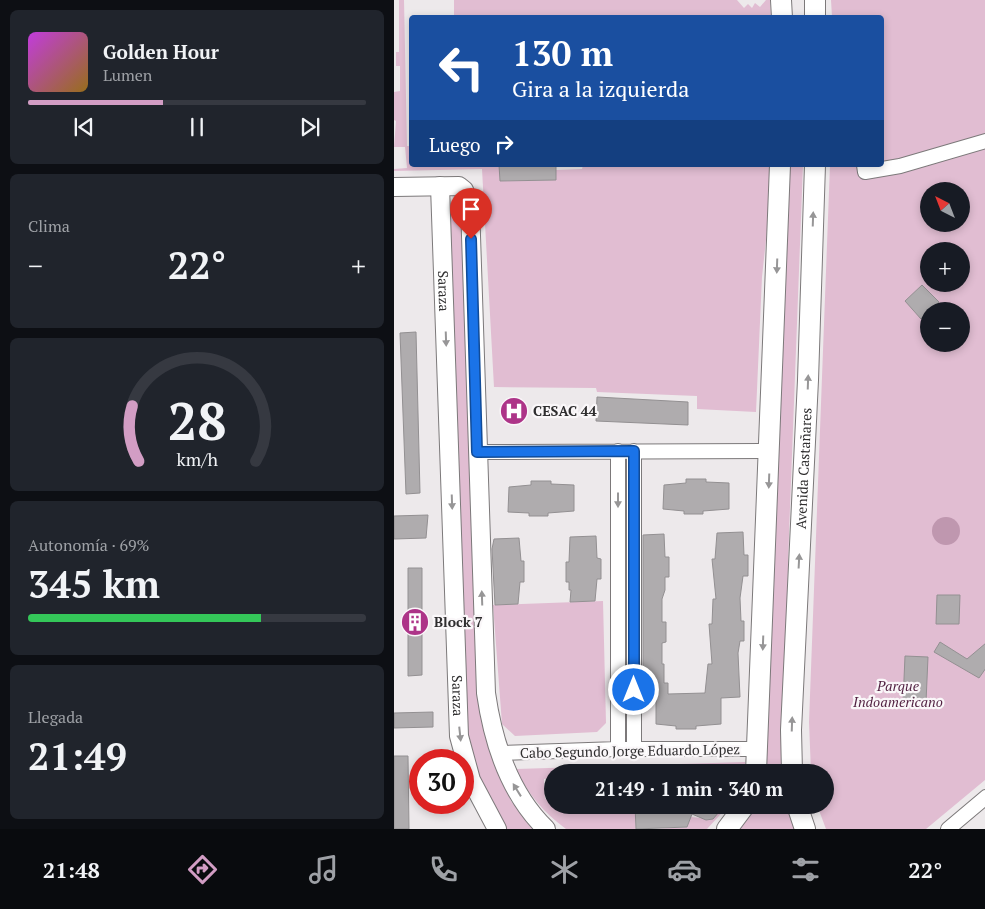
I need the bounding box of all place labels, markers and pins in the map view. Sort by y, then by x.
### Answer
pin [450,188,492,239]
hospital icon: CESAC 44 [499,396,529,426]
place label: CESAC 44 [533,401,597,420]
building icon: Block 7 [400,607,430,637]
place label: Block 7 [434,612,483,631]

